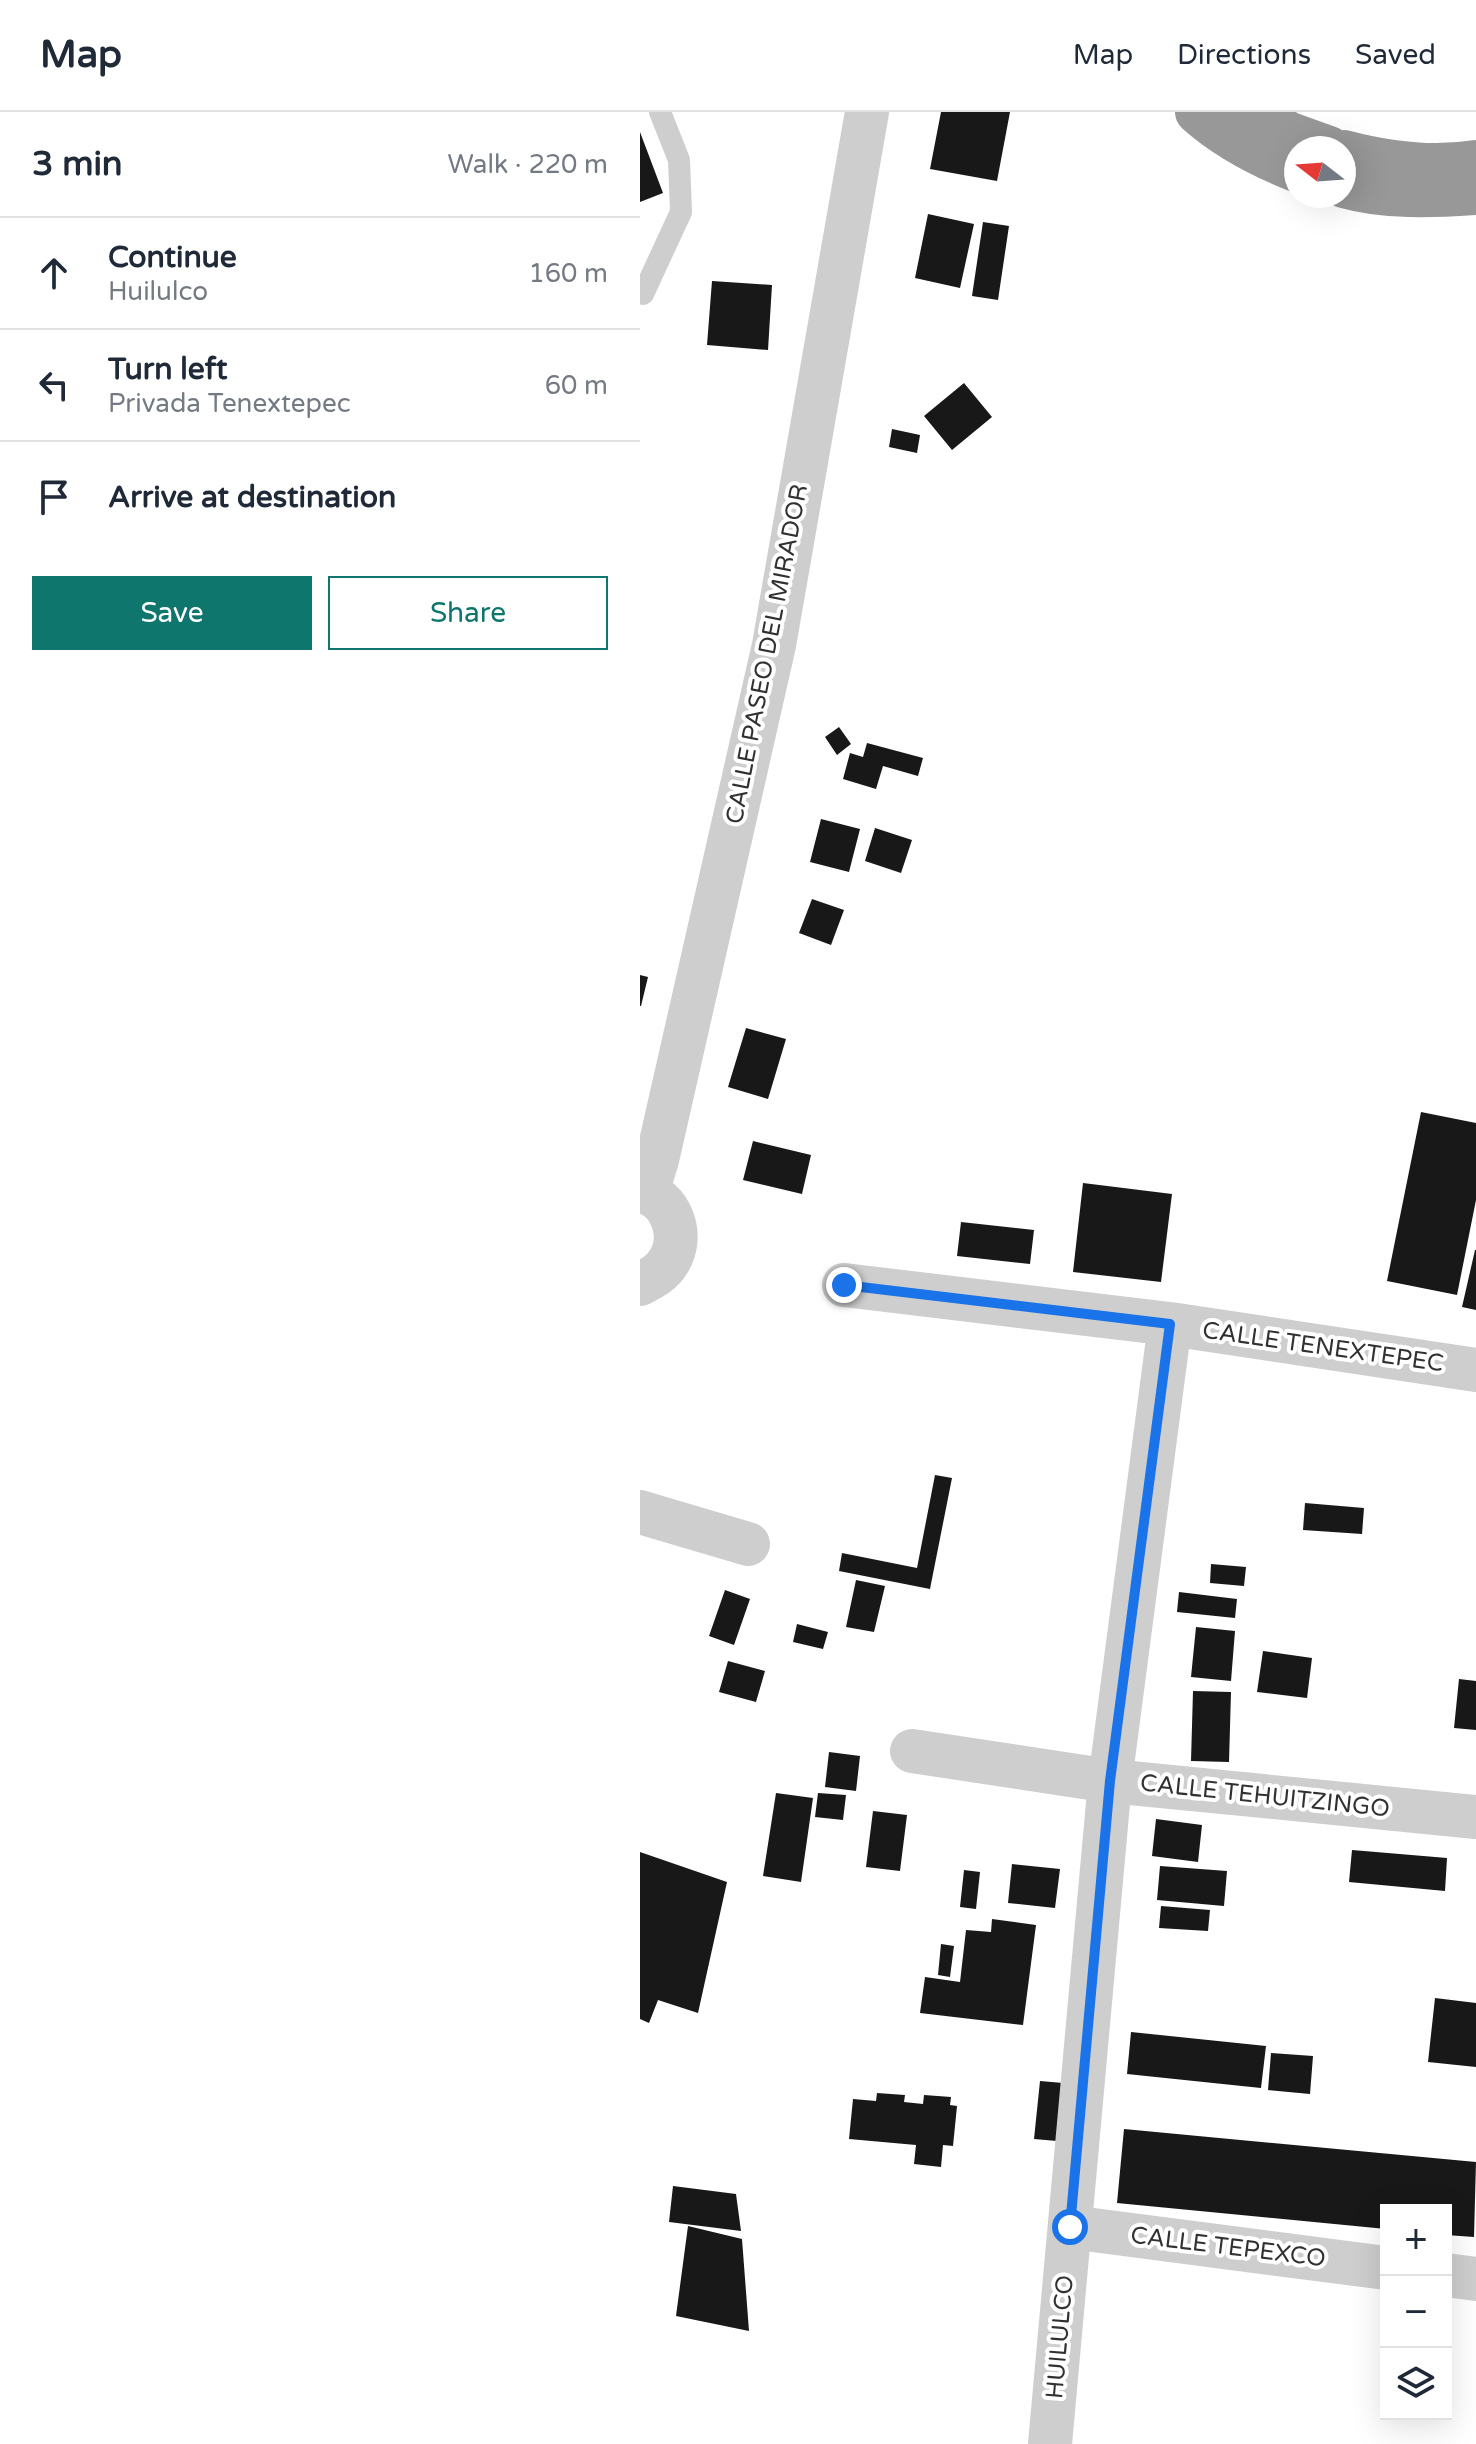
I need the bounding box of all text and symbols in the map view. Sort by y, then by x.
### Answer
text: Map [40,32,122,78]
text: Map [1073,38,1133,72]
text: Directions [1177,38,1311,72]
text: Saved [1355,38,1436,72]
north arrow [1284,136,1356,208]
text: 3 min [32,144,123,185]
text: Walk · 220 m [448,149,608,180]
text: Continue [108,239,237,276]
icon: ahead [32,251,76,295]
text: 160 m [528,258,608,289]
text: Huilulco [108,276,208,307]
text: Turn left [108,351,227,388]
icon: left [32,363,76,407]
text: 60 m [545,370,608,401]
text: Privada Tenextepec [108,388,351,419]
icon: arrive [32,475,76,519]
text: Arrive at destination [108,479,396,516]
street label: CALLE PASEO DEL MIRADOR [720,482,814,826]
button: Save [32,576,312,650]
button: Share [328,576,608,650]
route end [826,1267,862,1303]
street label: CALLE TENEXTEPEC [1201,1316,1445,1378]
street label: CALLE TEHUITZINGO [1139,1768,1391,1824]
map controls [1380,2204,1452,2420]
button: + [1380,2204,1452,2276]
route start [1052,2209,1088,2245]
street label: CALLE TEPEXCO [1129,2221,1327,2273]
street label: HUILULCO [1040,2274,1080,2400]
button: − [1380,2276,1452,2348]
button: layers [1380,2348,1452,2420]

